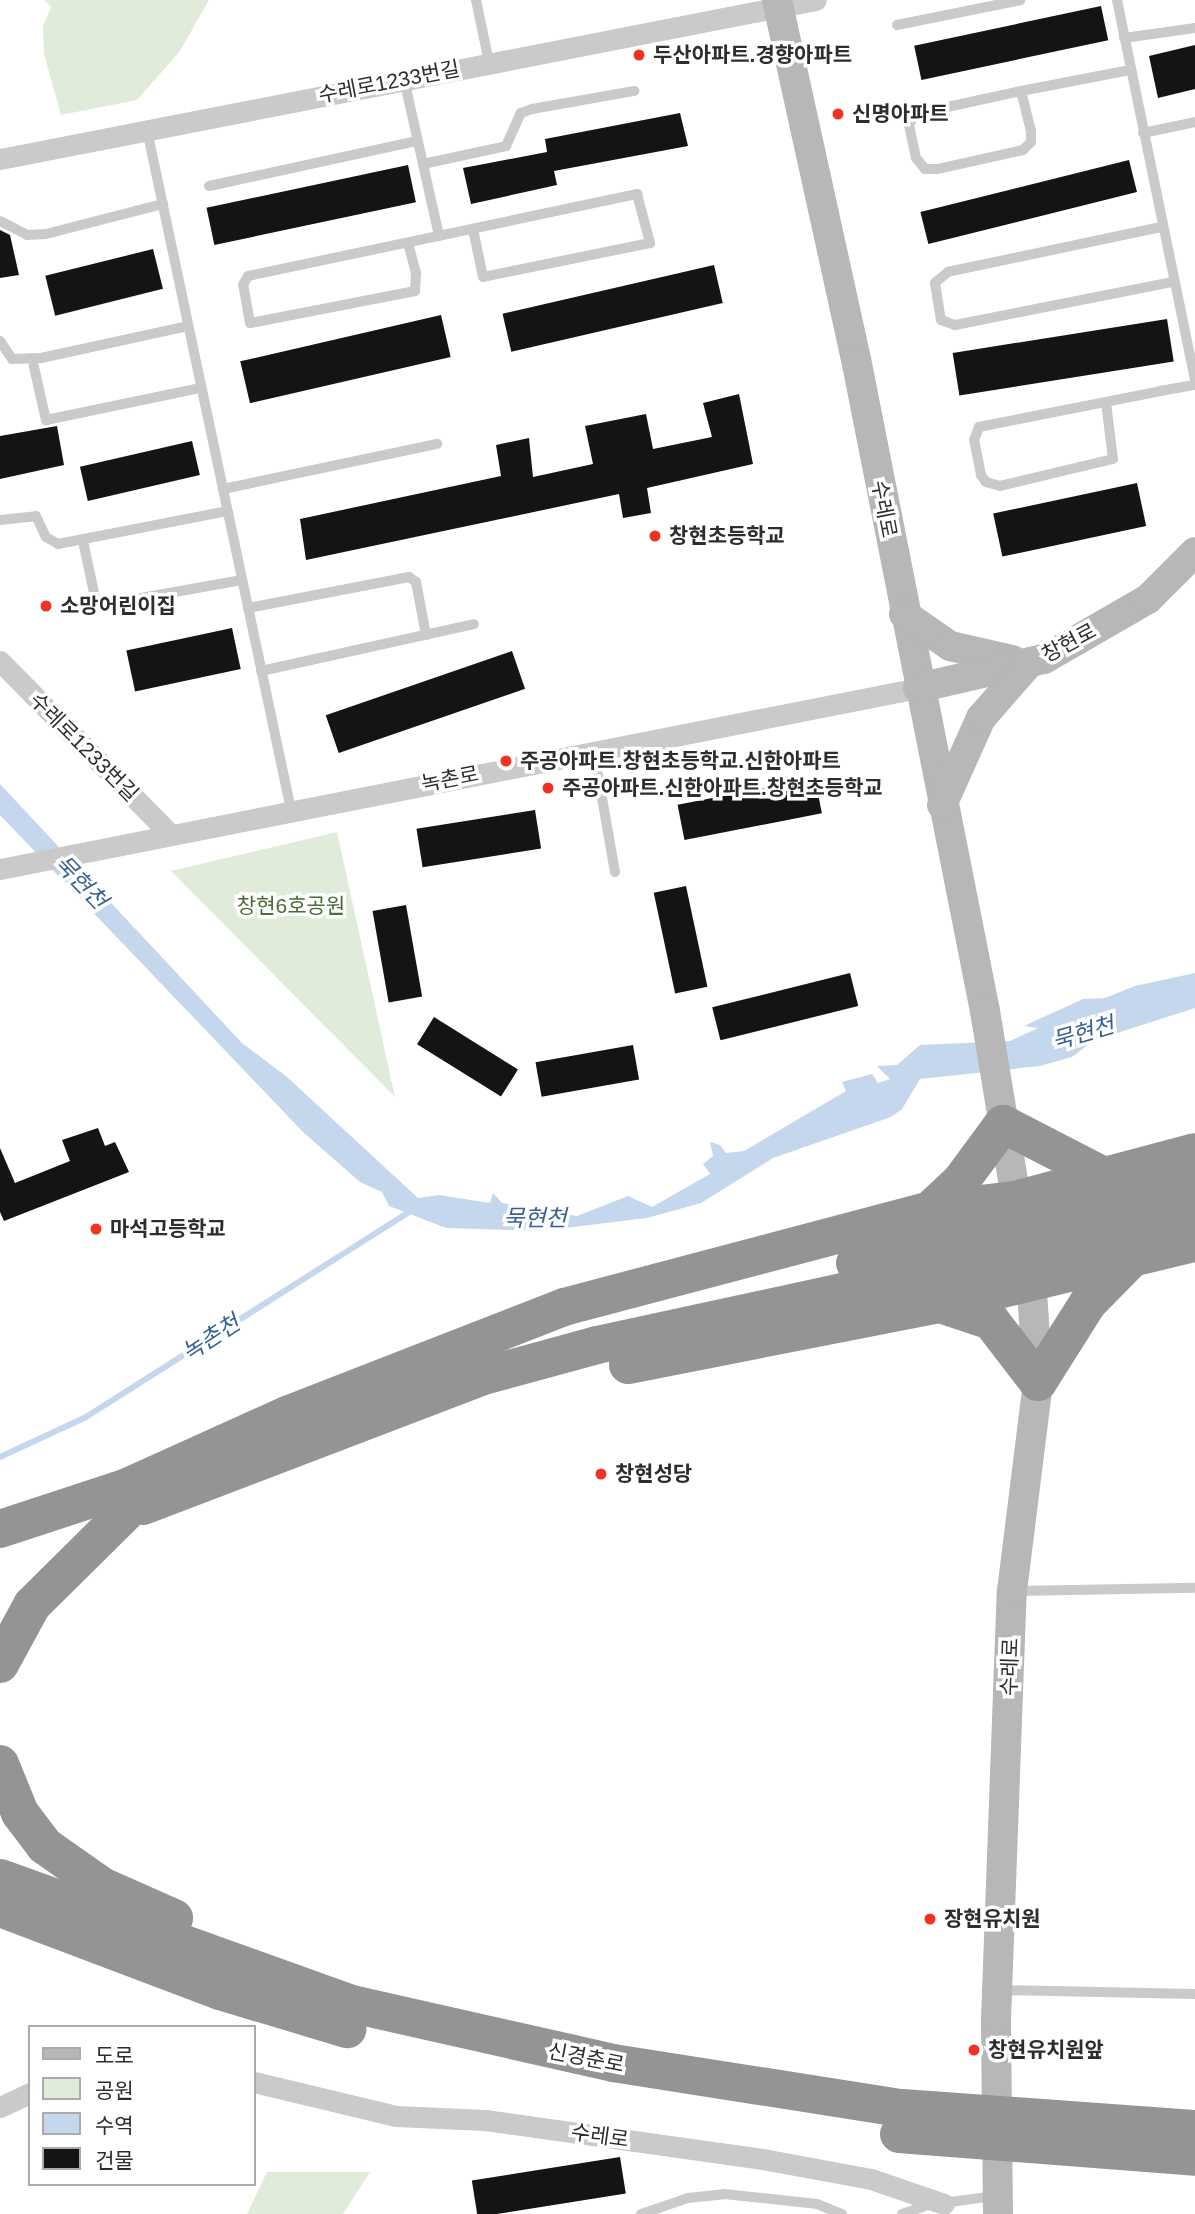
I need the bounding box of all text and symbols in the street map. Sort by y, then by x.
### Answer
place label: 두산아파트.경향아파트 [653,42,852,68]
marker: 두산아파트.경향아파트 [631,47,647,63]
street label: 수레로1233번길 [316,56,462,108]
place label: 신명아파트 [852,101,949,127]
marker: 신명아파트 [830,106,846,122]
street label: 수레로 [866,478,902,540]
place label: 창현초등학교 [669,523,785,549]
marker: 창현초등학교 [647,528,663,544]
place label: 소망어린이집 [60,593,176,619]
marker: 소망어린이집 [38,598,54,614]
street label: 창현로 [1037,618,1101,668]
street label: 수레로1233번길 [24,687,144,807]
place label: 주공아파트.창현초등학교.신한아파트 [520,748,841,774]
marker: 주공아파트.창현초등학교.신한아파트 [498,753,514,769]
street label: 녹촌로 [419,761,481,797]
place label: 주공아파트.신한아파트.창현초등학교 [562,775,883,801]
marker: 주공아파트.신한아파트.창현초등학교 [540,780,556,796]
water label: 묵현천 [49,850,113,914]
park label: 창현6호공원 [237,893,345,919]
water label: 묵현천 [1049,1011,1117,1055]
water label: 묵현천 [503,1204,567,1232]
place label: 마석고등학교 [110,1216,226,1242]
marker: 마석고등학교 [88,1221,104,1237]
water label: 녹촌천 [177,1309,245,1367]
place label: 창현성당 [615,1461,692,1487]
marker: 창현성당 [593,1466,609,1482]
street label: 수레로 [996,1638,1024,1696]
place label: 장현유치원 [944,1906,1041,1932]
marker: 장현유치원 [922,1911,938,1927]
legend [28,2025,256,2186]
place label: 창현유치원앞 [988,2037,1104,2063]
street label: 신경춘로 [546,2038,626,2078]
marker: 창현유치원앞 [966,2042,982,2058]
text: 도로 [95,2044,134,2067]
text: 공원 [95,2079,134,2102]
text: 수역 [95,2114,134,2137]
street label: 수레로 [570,2119,630,2153]
text: 건물 [95,2149,134,2172]

